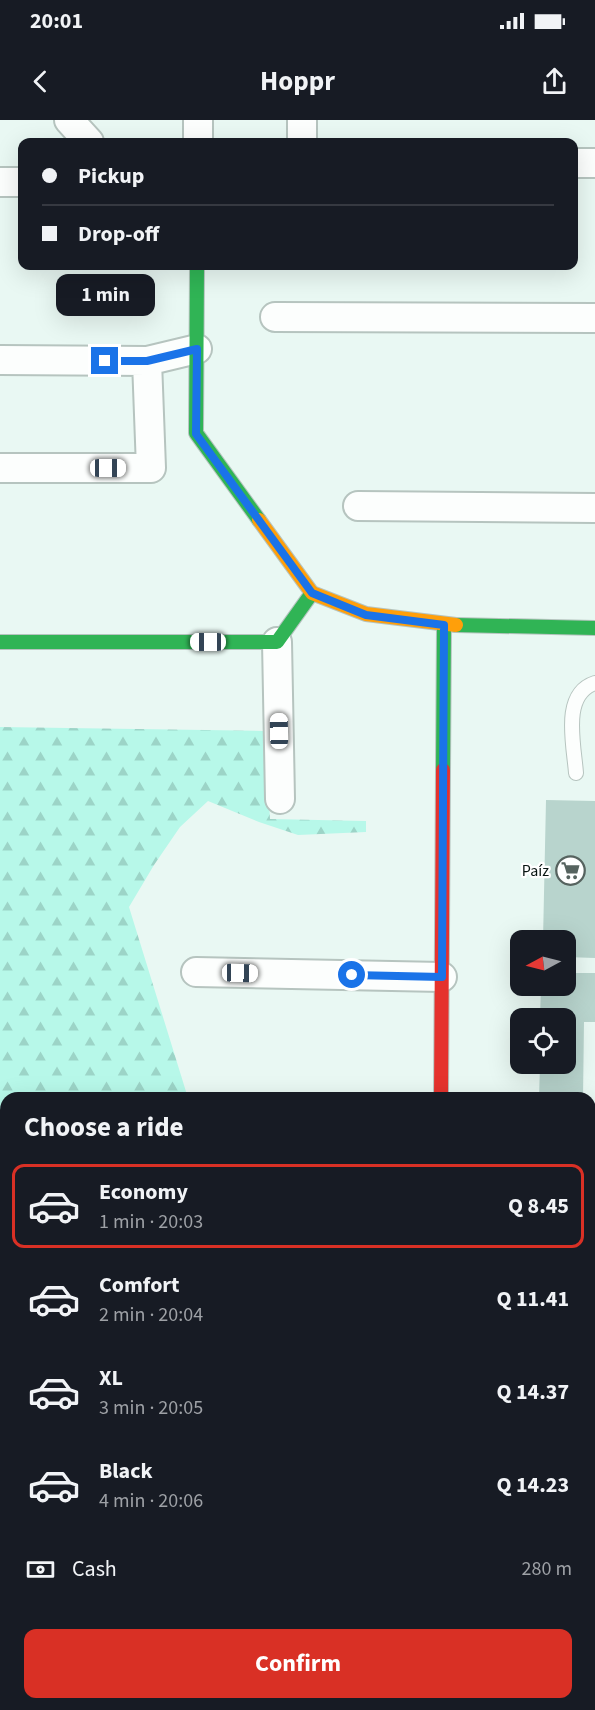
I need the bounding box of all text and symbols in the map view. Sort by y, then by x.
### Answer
text: 20:01 [30,5,83,37]
text: Hoppr [260,62,335,101]
icon: back [24,65,57,98]
icon: share [538,65,571,98]
text: Pickup [78,160,144,192]
text: Drop-off [78,218,159,250]
callout: 1 min [56,274,154,316]
text: 1 min [81,281,130,309]
route end [91,347,118,374]
car [90,459,126,477]
car [190,633,226,651]
car [270,713,288,749]
supermarket icon: Paíz [554,855,586,887]
place label: Paíz [522,860,549,882]
north arrow [510,930,576,996]
map controls [510,930,576,1074]
route start [338,961,365,988]
car [222,964,258,982]
button: locate [510,1008,576,1074]
text: Choose a ride [24,1108,184,1147]
text: Economy [99,1176,188,1208]
icon: car [27,1179,81,1233]
text: Q 8.45 [508,1190,569,1222]
text: 1 min · 20:03 [99,1208,203,1236]
text: Comfort [99,1269,180,1301]
icon: car [27,1272,81,1326]
text: Q 11.41 [496,1283,569,1315]
text: 2 min · 20:04 [99,1301,203,1329]
text: XL [99,1362,123,1394]
icon: car [27,1365,81,1419]
text: Q 14.37 [496,1376,569,1408]
text: 3 min · 20:05 [99,1394,203,1422]
text: Black [99,1455,153,1487]
icon: car [27,1458,81,1512]
text: Q 14.23 [496,1469,569,1501]
text: 4 min · 20:06 [99,1487,203,1515]
icon: cash [24,1553,57,1586]
text: Cash [72,1553,117,1585]
text: 280 m [522,1555,572,1583]
button: Confirm [24,1629,572,1698]

